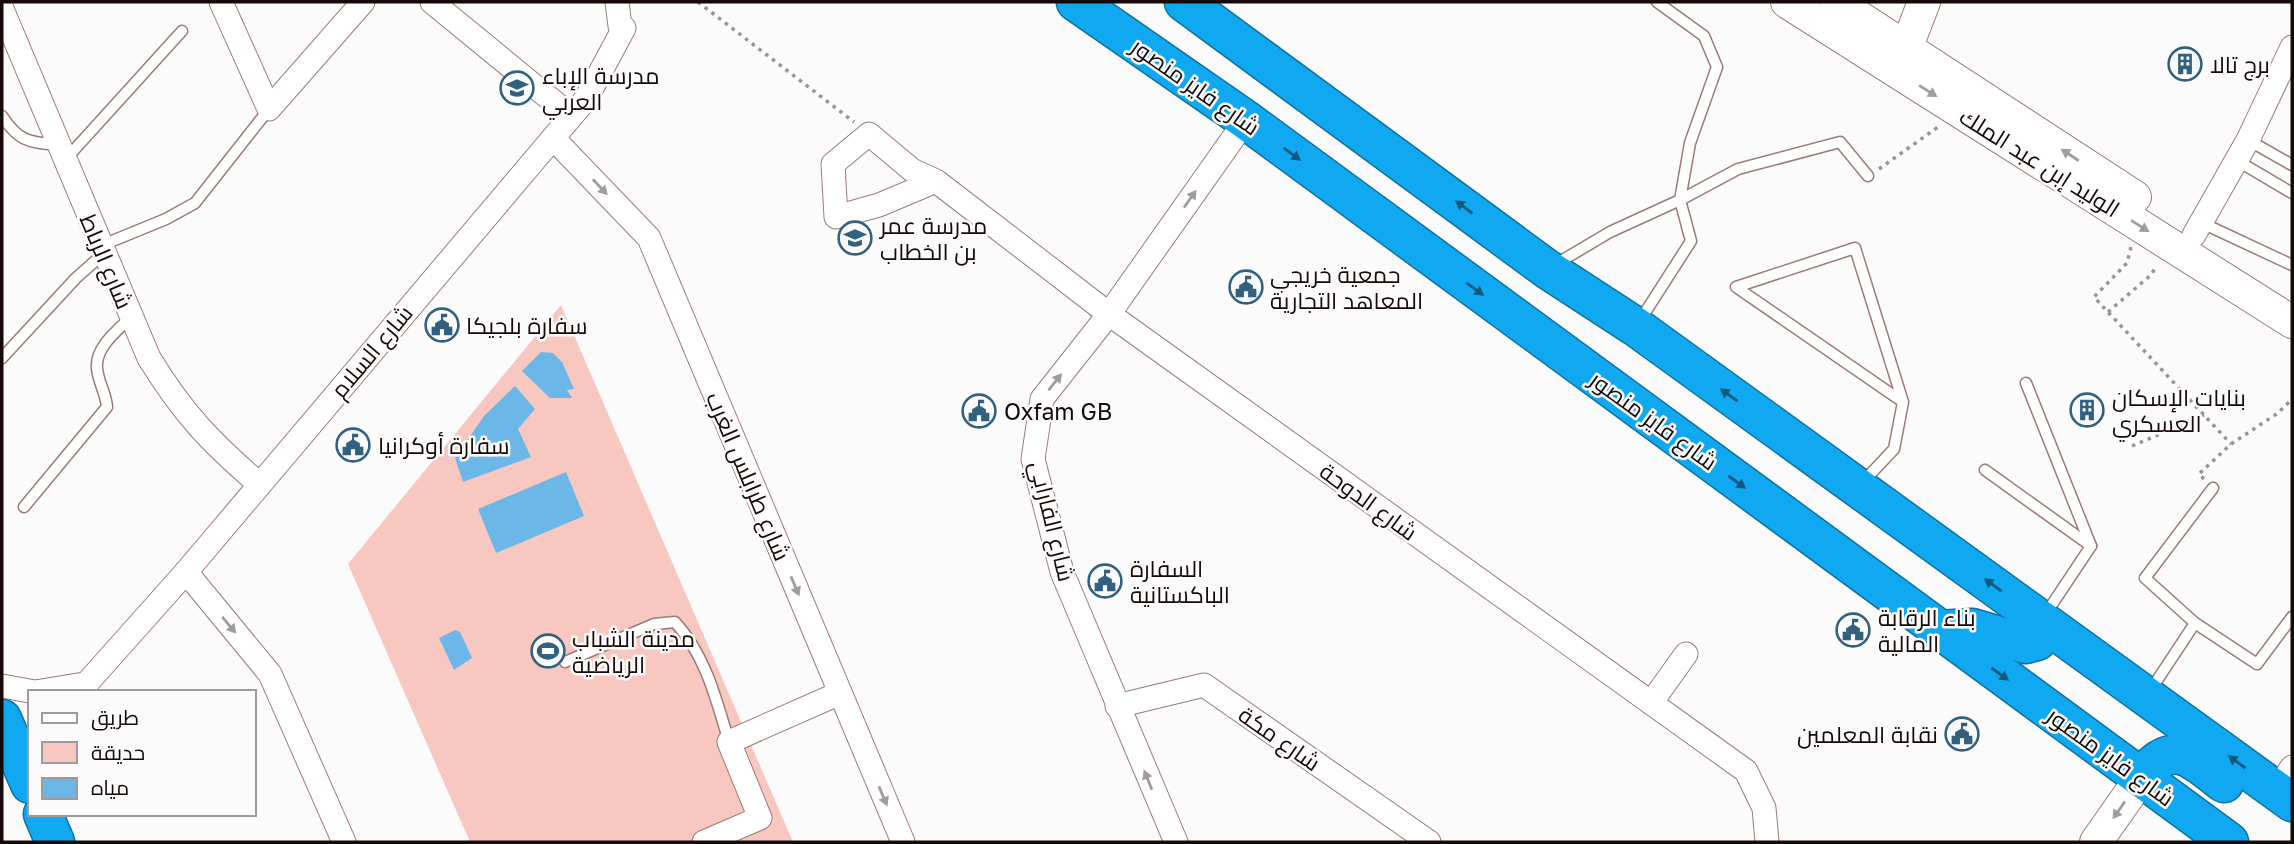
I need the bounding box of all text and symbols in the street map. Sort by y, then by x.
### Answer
street label: شارع فايز منصور [1123,30,1266,143]
building icon: برج تالا [2166,45,2204,83]
place label: برج تالا [2210,50,2270,81]
place label: مدرسة الإباء العربي [542,61,660,120]
school or university icon: مدرسة الإباء العربي [498,69,536,107]
one-way arrow [1918,85,1937,98]
street label: الوليد إبن عبد الملك [1954,102,2125,224]
one-way arrow [1283,146,1301,160]
one-way arrow [2061,148,2079,162]
one-way arrow [592,178,608,196]
one-way arrow [1183,190,1197,208]
one-way arrow [1455,199,1473,214]
street label: شارع الرباط [72,209,139,314]
place label: مدرسة عمر بن الخطاب [878,211,987,266]
school or university icon: مدرسة عمر بن الخطاب [836,219,874,257]
one-way arrow [2131,219,2150,232]
place label: جمعية خريجي المعاهد التجارية [1270,260,1423,314]
public building icon: جمعية خريجي المعاهد التجارية [1227,268,1265,306]
one-way arrow [1466,281,1484,295]
street label: شارع السلام [324,299,420,405]
public building icon: سفارة بلجيكا [423,306,461,344]
place label: سفارة بلجيكا [466,311,588,339]
street label: شارع فايز منصور [1582,363,1723,478]
one-way arrow [1048,374,1063,392]
place label: بنايات الإسكان العسكري [2112,383,2246,442]
street label: شارع طرابلس الغرب [698,388,797,566]
one-way arrow [1720,388,1738,402]
building icon: بنايات الإسكان العسكري [2068,391,2106,429]
public building icon: Oxfam GB [960,392,998,430]
place label: Oxfam GB [1004,397,1112,425]
public building icon: سفارة أوكرانيا [334,426,372,464]
place label: سفارة أوكرانيا [378,431,510,459]
street label: شارع الدوحة [1313,456,1423,548]
street label: شارع الفارابي [1020,458,1081,585]
one-way arrow [1728,474,1746,488]
place label: السفارة الباكستانية [1130,554,1230,608]
public building icon: السفارة الباكستانية [1086,562,1124,600]
one-way arrow [789,576,801,596]
one-way arrow [1984,579,2002,593]
place label: بناء الرقابة المالية [1878,603,1976,657]
public building icon: بناء الرقابة المالية [1834,611,1872,649]
one-way arrow [221,616,237,634]
place label: مدينة الشباب الرياضية [572,624,695,678]
sports icon: مدينة الشباب الرياضية [529,632,567,670]
one-way arrow [1991,667,2009,681]
legend [28,690,256,816]
street label: شارع فايز منصور [2039,699,2180,814]
street label: شارع مكة [1232,700,1326,779]
text: طريق [91,704,139,731]
public building icon: نقابة المعلمين [1943,715,1981,753]
place label: نقابة المعلمين [1797,720,1938,749]
text: حديقة [91,739,145,765]
one-way arrow [2228,755,2246,769]
one-way arrow [1142,770,1153,791]
text: مياه [91,774,129,800]
one-way arrow [878,785,889,806]
one-way arrow [2112,801,2126,819]

